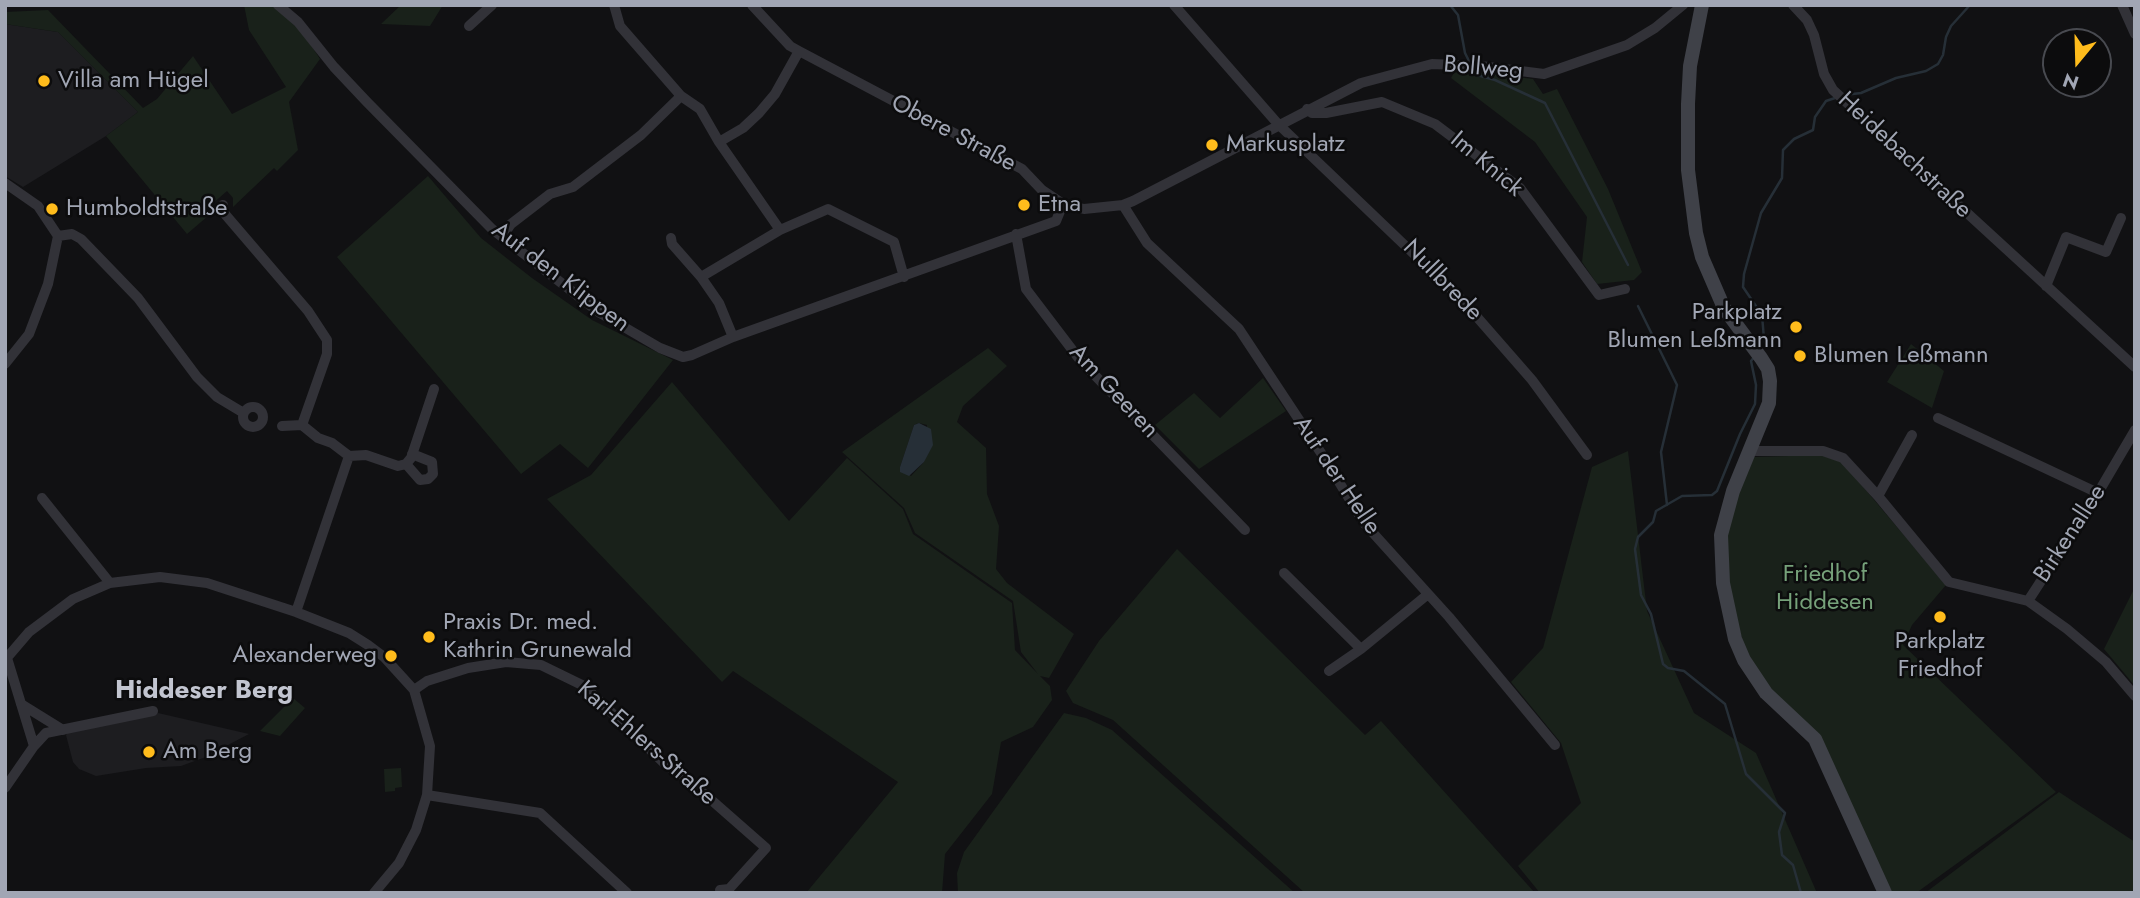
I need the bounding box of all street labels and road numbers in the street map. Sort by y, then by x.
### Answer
street label: Bollweg [1442,51,1524,87]
street label: Heidebachstraße [1831,87,1977,225]
street label: Obere Straße [886,89,1020,179]
street label: Im Knick [1444,126,1528,204]
street label: Auf den Klippen [485,217,635,339]
street label: Nullbrede [1396,234,1488,328]
street label: Am Geeren [1062,339,1164,445]
street label: Auf der Helle [1286,411,1386,541]
street label: Birkenallee [2029,480,2113,588]
street label: Karl-Ehlers-Straße [570,676,722,812]

